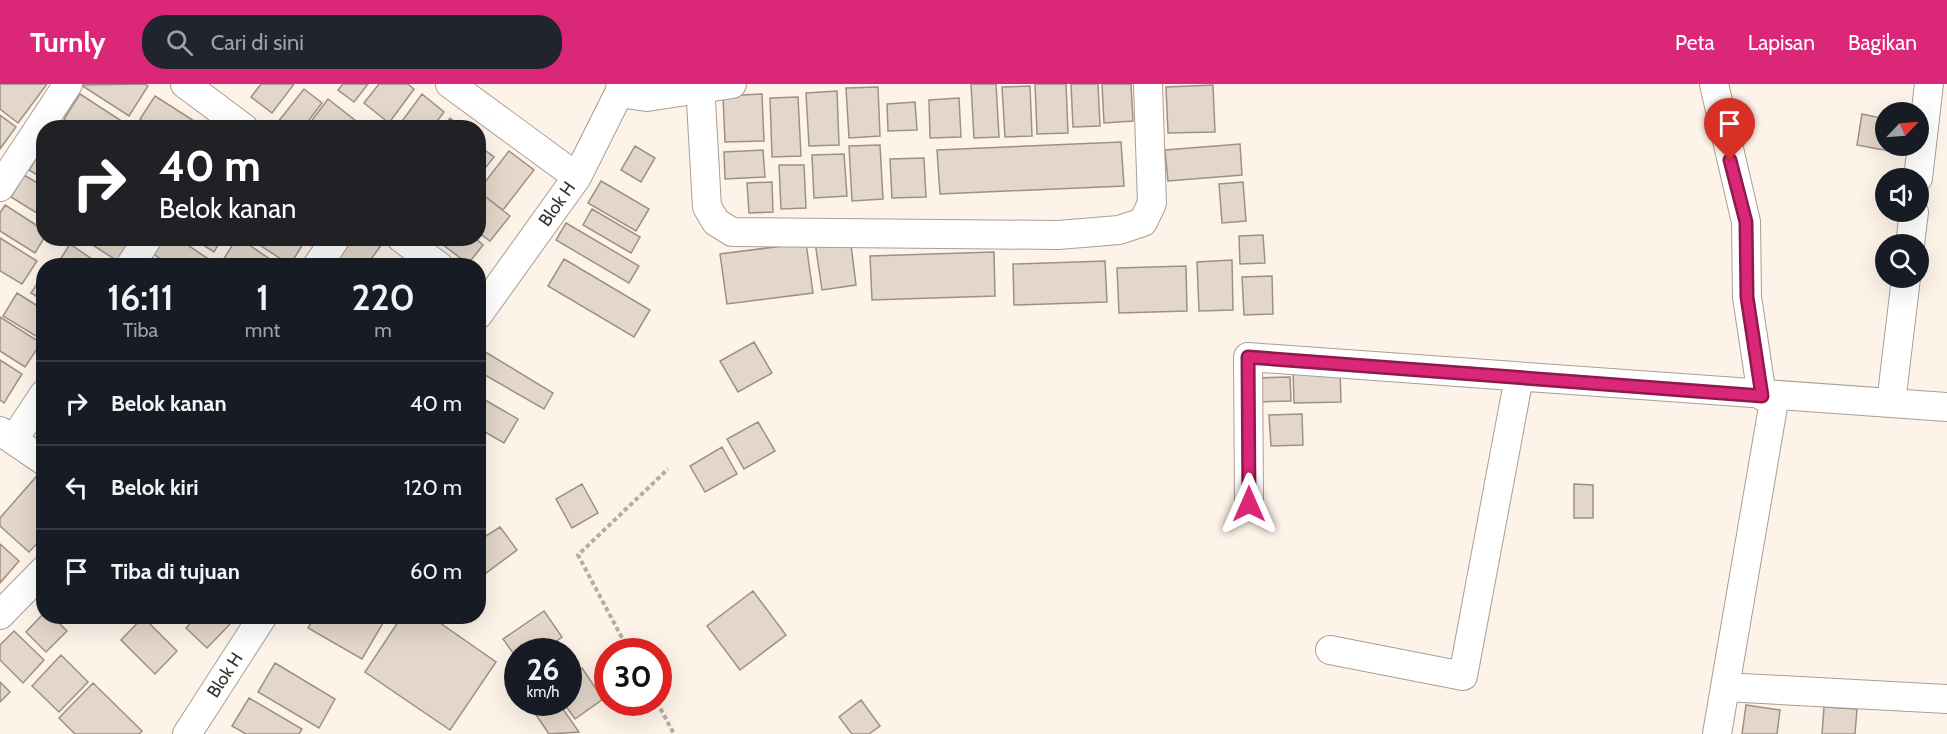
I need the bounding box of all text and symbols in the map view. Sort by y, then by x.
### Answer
search box [142,15,562,69]
text: Turnly [30,25,106,59]
icon: search [163,26,196,59]
text: Cari di sini [211,29,304,56]
text: Peta [1675,30,1715,55]
text: Lapisan [1748,30,1815,55]
text: Bagikan [1848,30,1917,55]
pin [1704,98,1755,160]
north arrow [1875,102,1929,156]
map controls [1875,102,1929,288]
icon: arrive [1713,107,1746,140]
text: 40 m [159,140,261,192]
icon: right [60,144,138,222]
button: sound [1875,168,1929,222]
street label: Blok H [534,177,580,231]
text: Belok kanan [159,192,296,225]
button: search [1875,234,1929,288]
text: 16:11 [107,275,174,319]
text: 1 [256,275,269,319]
text: 220 [351,275,415,319]
text: Tiba [123,318,158,342]
text: mnt [245,318,280,342]
text: m [374,318,392,342]
icon: right [60,387,93,420]
text: Belok kanan [111,390,227,417]
text: 40 m [410,390,462,417]
icon: left [60,471,93,504]
position arrow [1217,472,1281,536]
text: Belok kiri [111,474,198,501]
text: 120 m [404,474,462,501]
icon: arrive [60,555,93,588]
text: Tiba di tujuan [111,558,240,585]
text: 60 m [410,558,462,585]
speed limit sign: 30 [594,638,672,716]
street label: Blok H [202,648,248,702]
text: 26 [527,651,559,688]
text: km/h [527,683,559,701]

